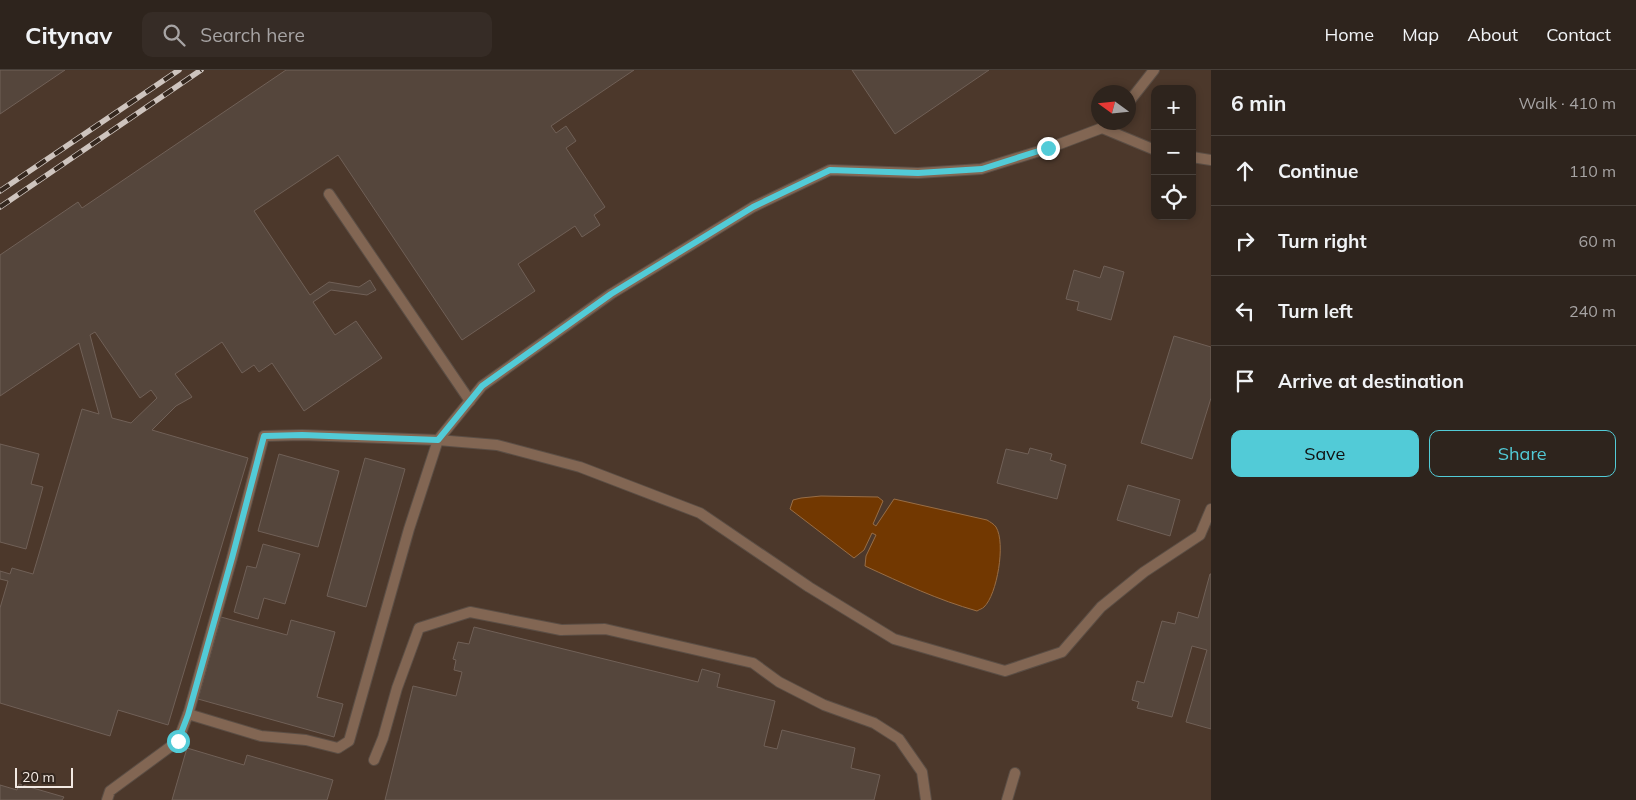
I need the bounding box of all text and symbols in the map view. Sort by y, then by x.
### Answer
search box [142,12,492,57]
text: Citynav [25,20,112,50]
icon: search [160,21,188,49]
text: Search here [200,23,305,47]
text: Home [1324,23,1374,46]
text: Map [1402,23,1439,46]
text: About [1467,23,1518,46]
text: Contact [1546,23,1611,46]
north arrow [1091,85,1136,130]
map controls [1151,85,1196,220]
button: + [1151,85,1196,130]
text: 6 min [1231,90,1286,116]
text: Walk · 410 m [1518,93,1616,113]
button: − [1151,130,1196,175]
route end [1037,137,1060,160]
icon: ahead [1231,157,1259,185]
text: Continue [1278,159,1358,183]
text: 110 m [1569,161,1616,181]
button: locate [1151,175,1196,220]
icon: right [1231,227,1259,255]
text: Turn right [1278,229,1367,253]
text: 60 m [1579,231,1616,251]
icon: left [1231,297,1259,325]
text: Turn left [1278,299,1353,323]
text: 240 m [1569,301,1616,321]
icon: arrive [1231,367,1259,395]
text: Arrive at destination [1278,369,1464,393]
button: Save [1231,430,1419,477]
button: Share [1429,430,1616,477]
route start [167,730,190,753]
scale bar [15,765,72,788]
text: 20 m [22,768,55,786]

